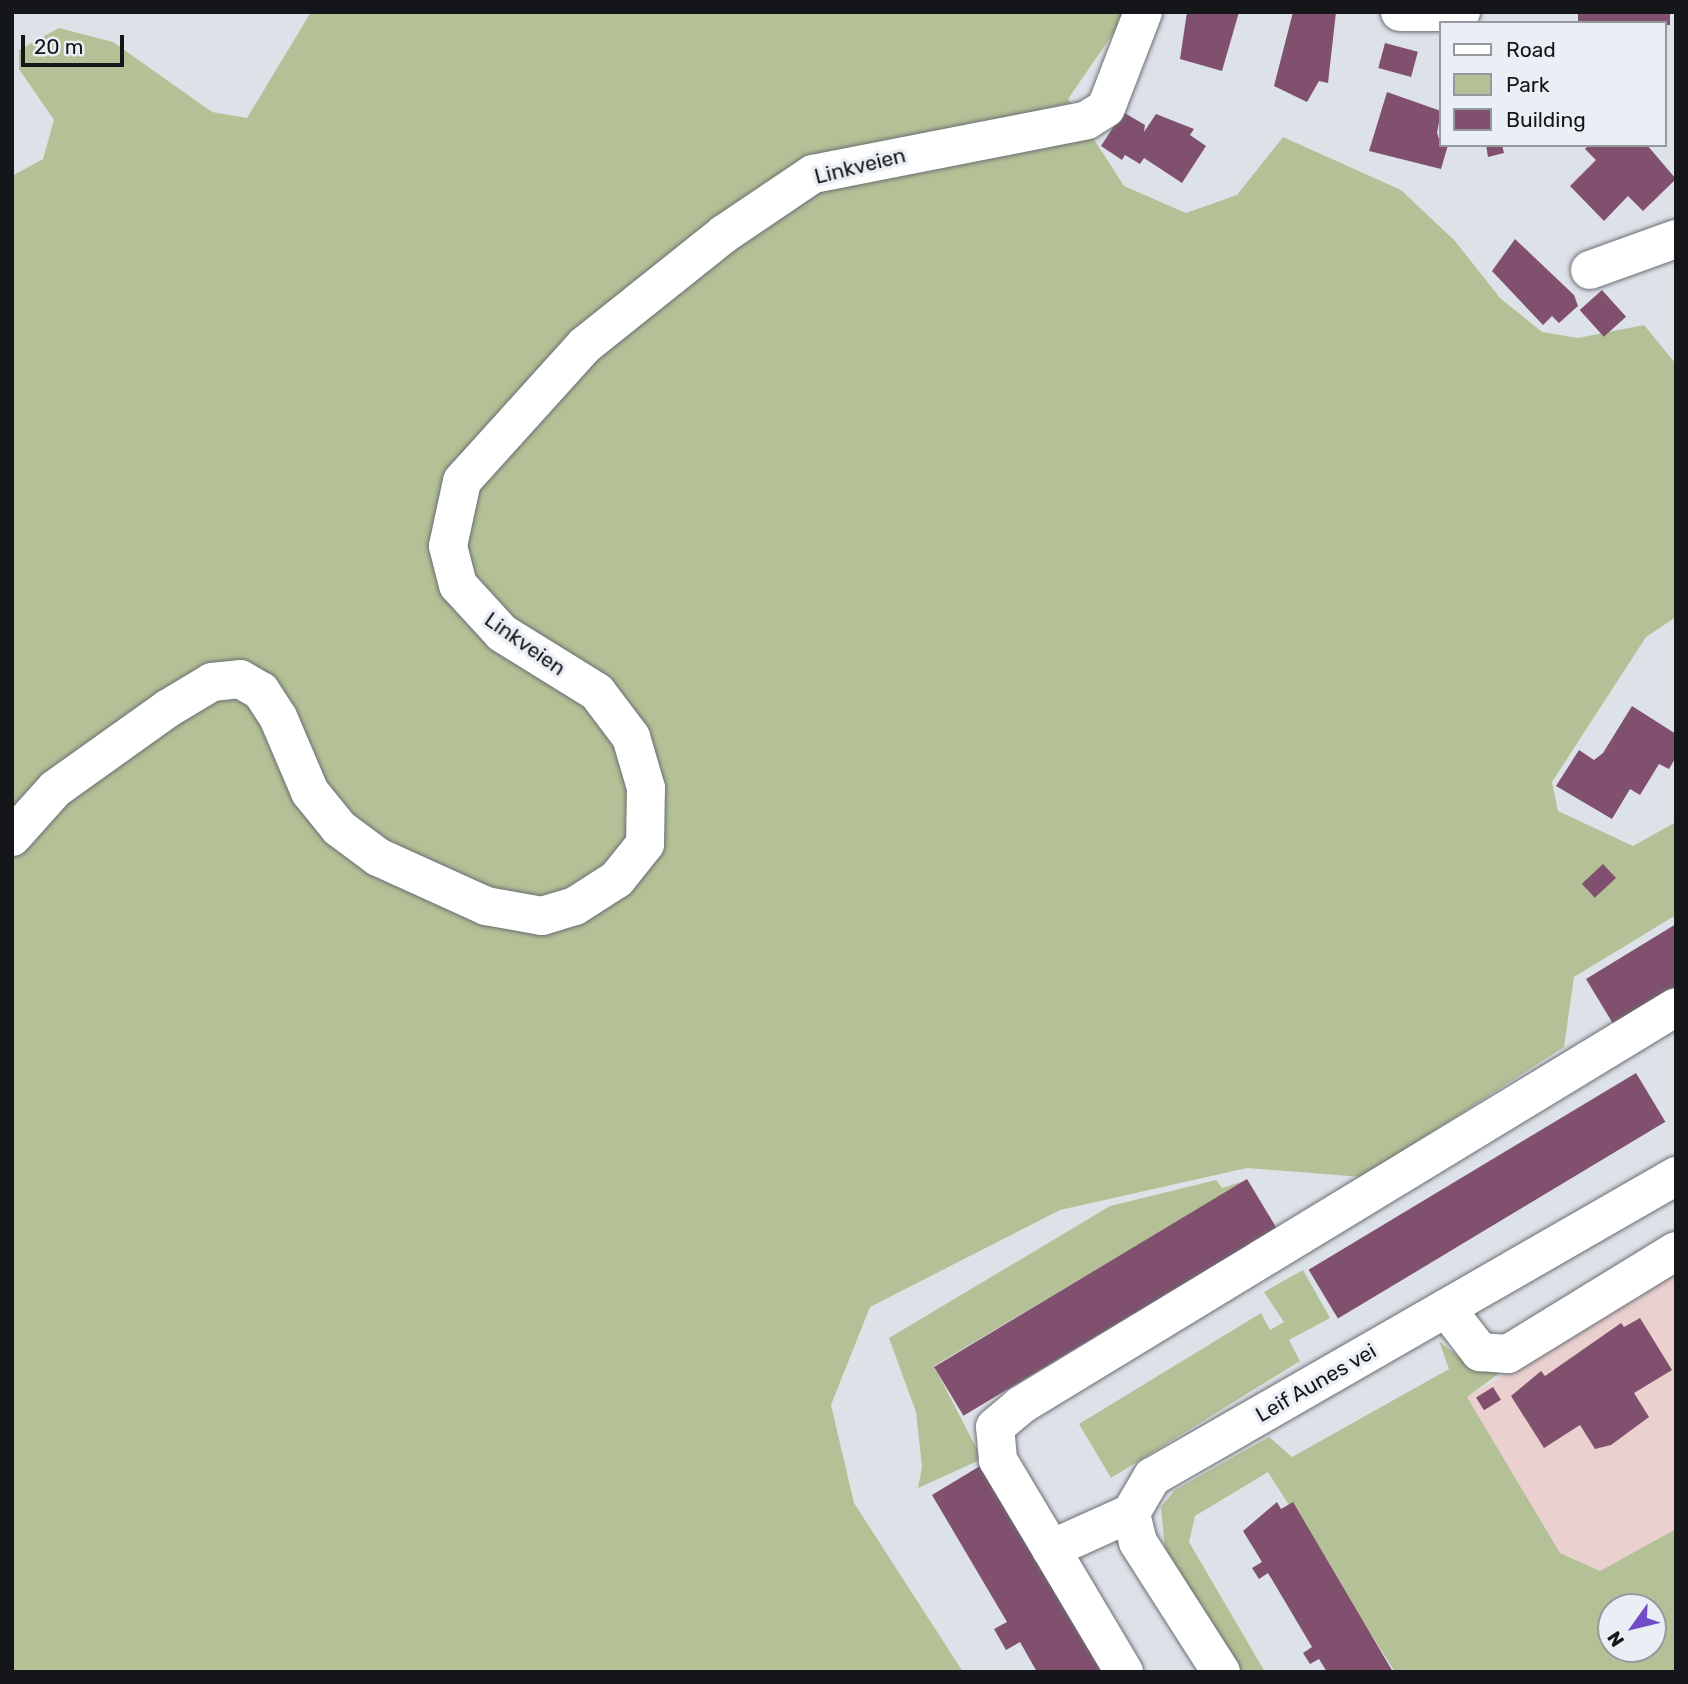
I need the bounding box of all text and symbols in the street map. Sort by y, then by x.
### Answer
scale bar [24,21,128,65]
legend [1440,21,1667,147]
text: 20 m [34,34,83,59]
text: Road [1506,37,1556,62]
text: Park [1506,72,1550,97]
text: Building [1506,107,1586,132]
street label: Linkveien [812,143,908,189]
street label: Linkveien [480,607,570,681]
street label: Leif Aunes vei [1251,1338,1381,1428]
north arrow [1597,1593,1667,1663]
text: N [1602,1627,1629,1651]

